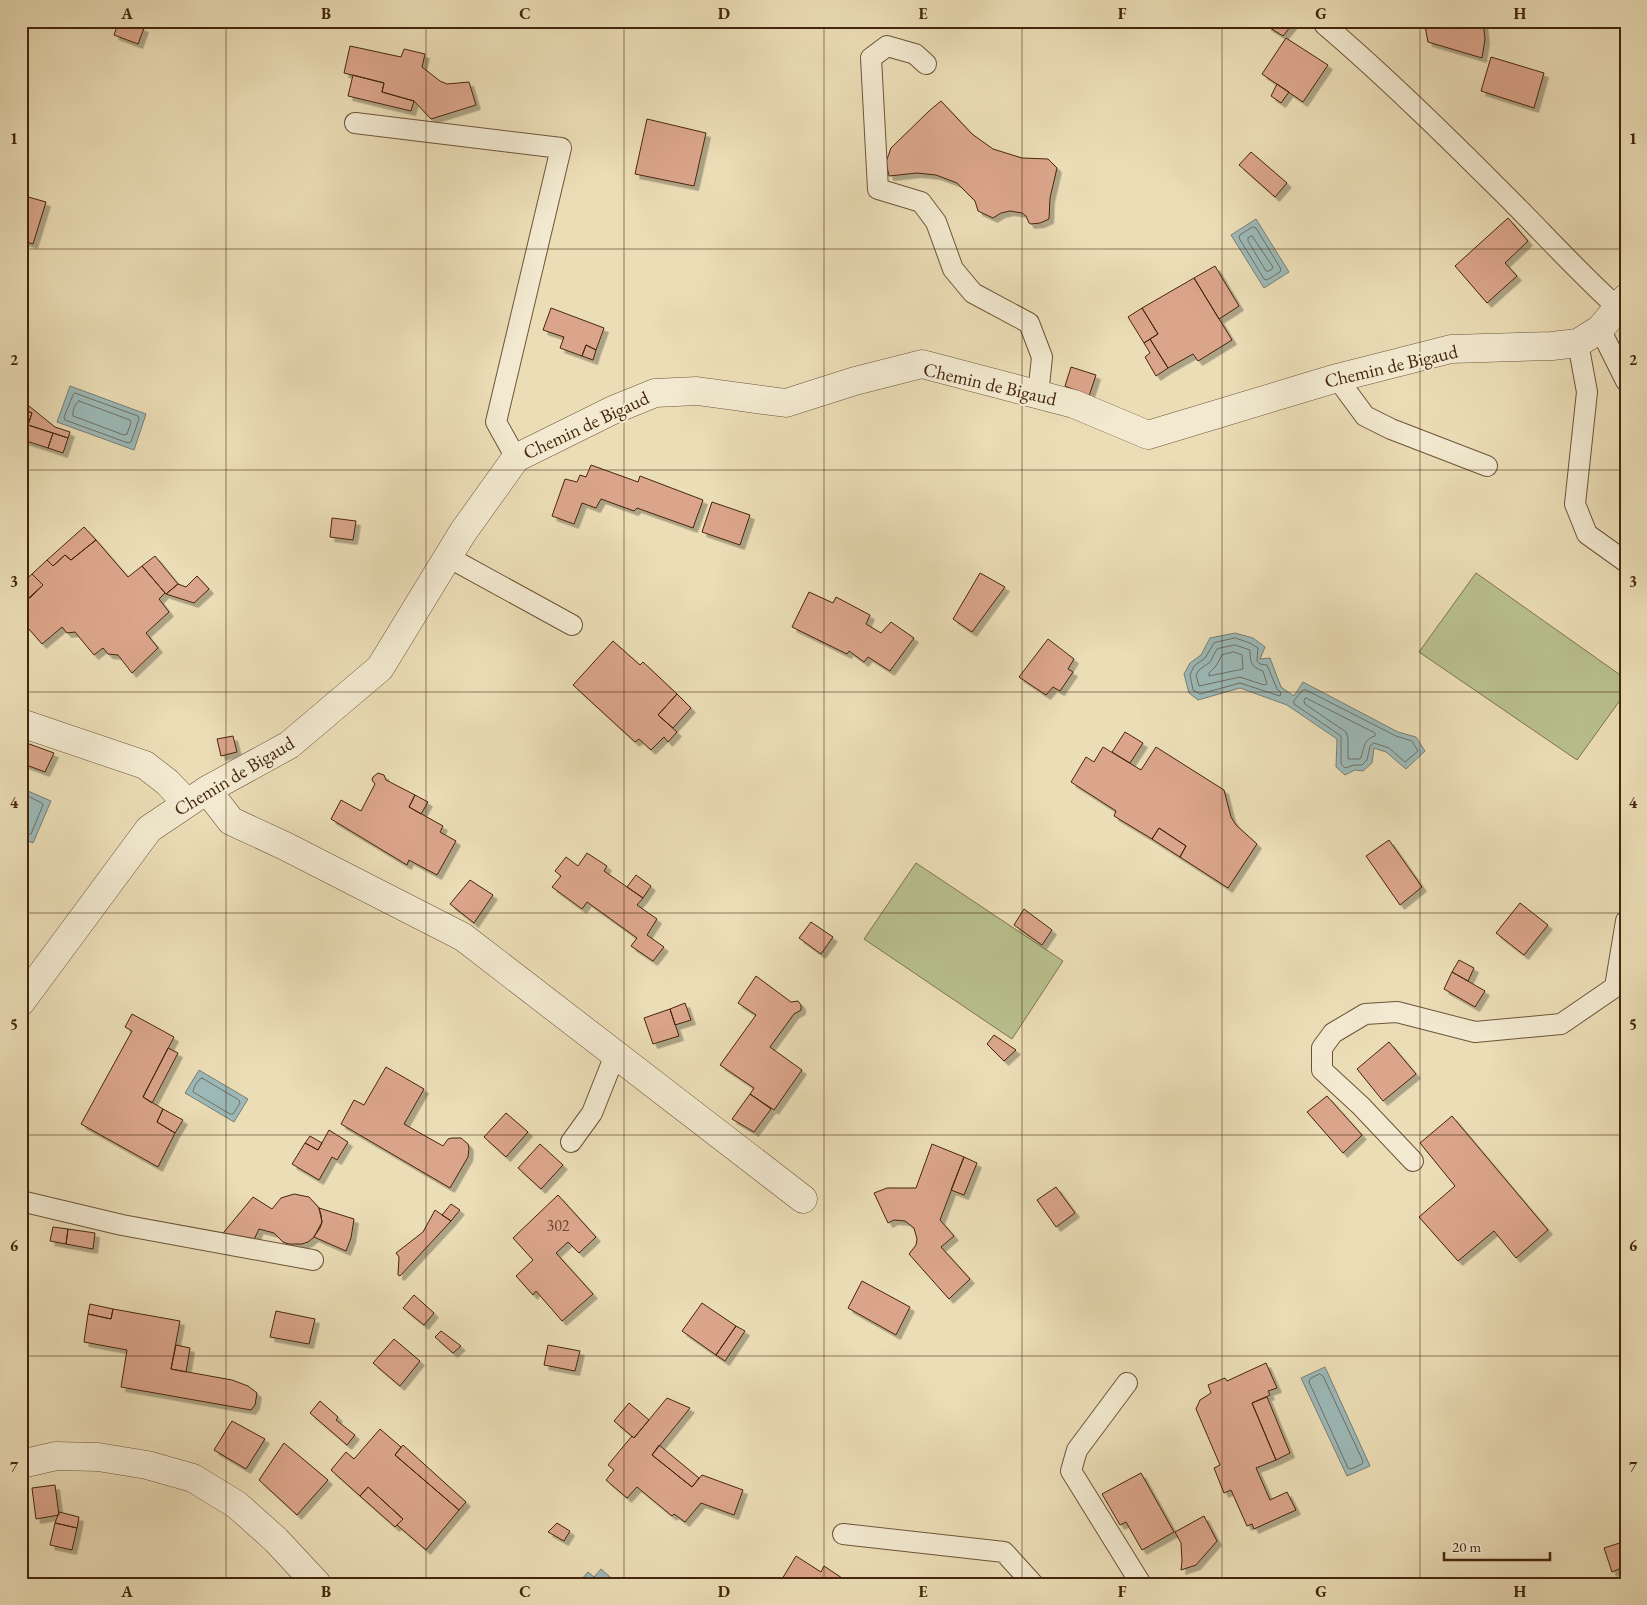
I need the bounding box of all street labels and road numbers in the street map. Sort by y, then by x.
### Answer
street label: Chemin de Bigaud [1322,338,1460,393]
street label: Chemin de Bigaud [921,357,1059,412]
street label: Chemin de Bigaud [519,385,653,465]
street label: Chemin de Bigaud [169,730,299,822]

